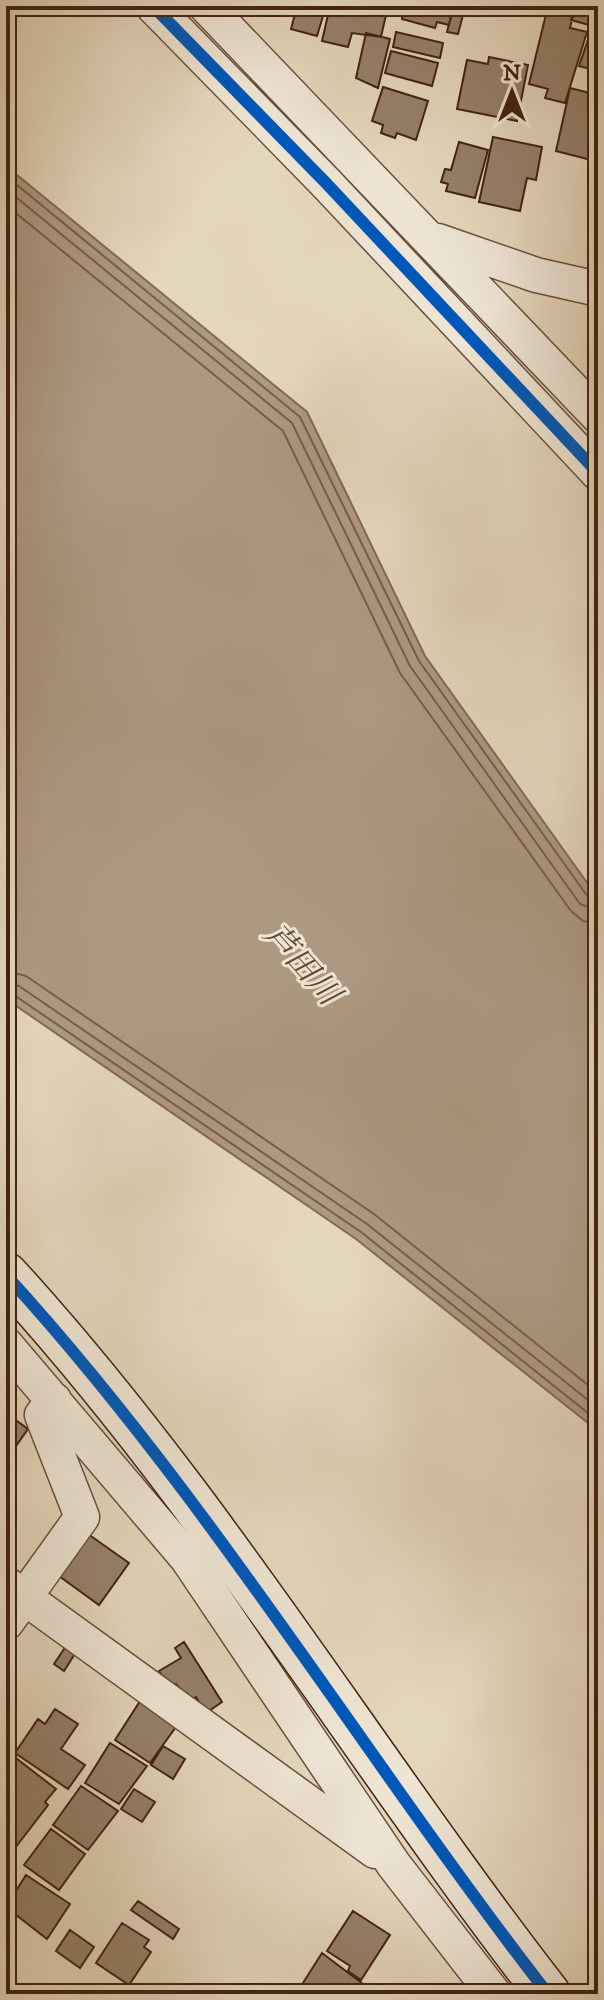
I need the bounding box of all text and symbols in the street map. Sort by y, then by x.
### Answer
north arrow [472,52,552,132]
text: N [503,60,521,87]
water label: 芦田川 [254,916,350,1016]

